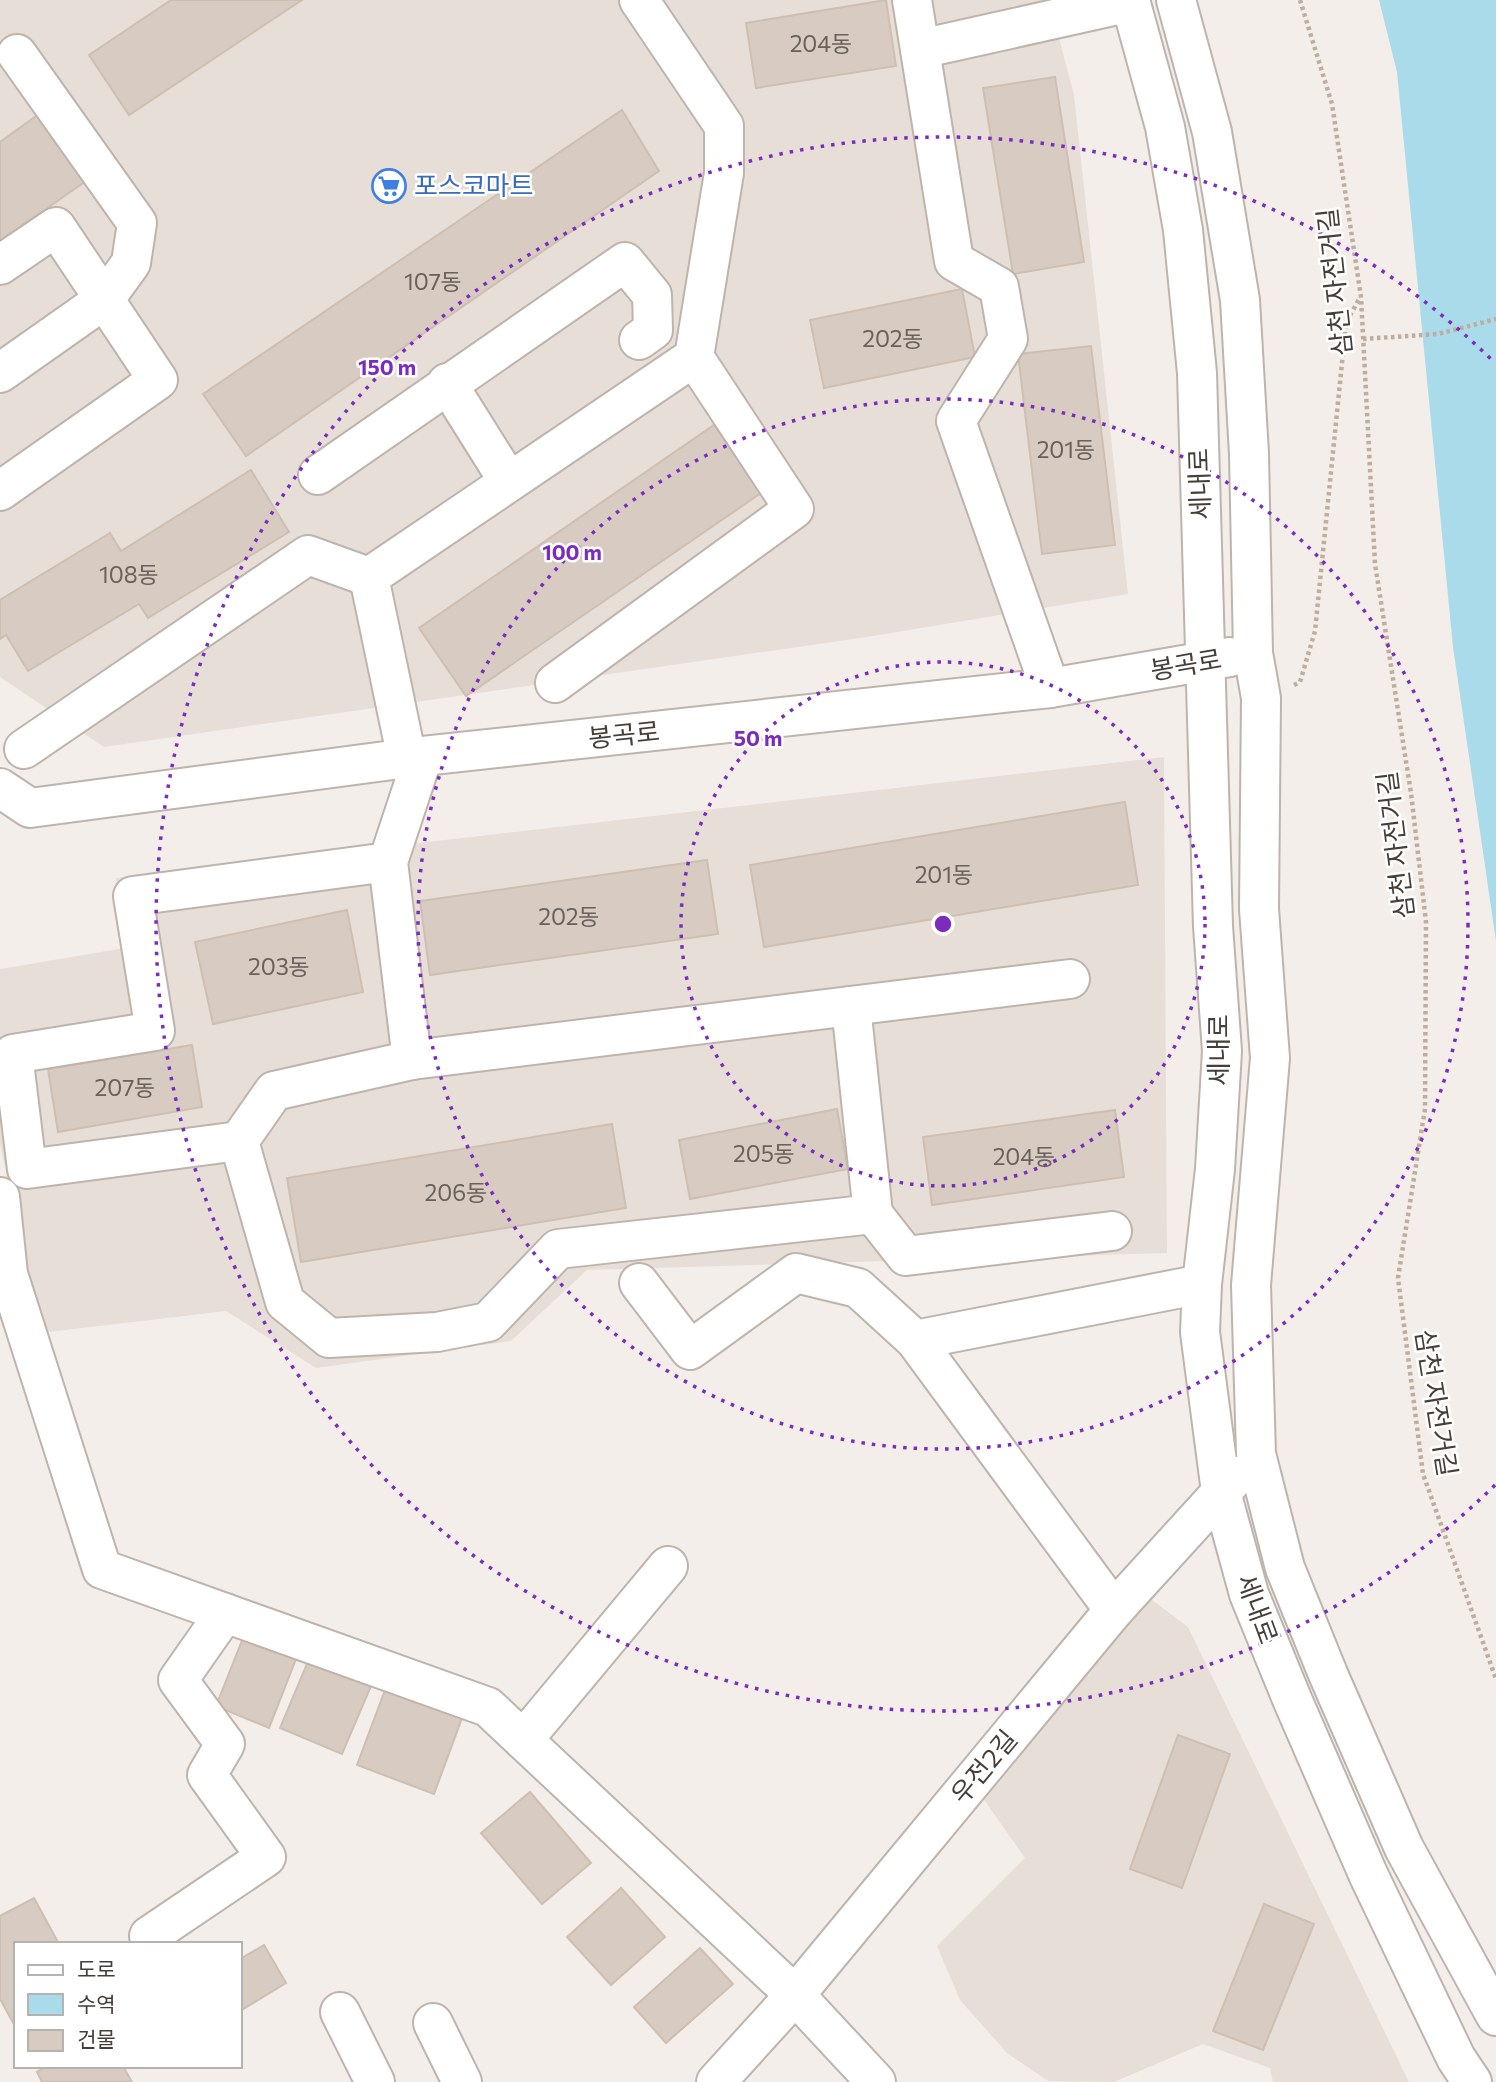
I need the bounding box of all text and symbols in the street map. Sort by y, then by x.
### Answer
house number: 204동 [790,29,852,57]
supermarket icon: 포스코마트 [370,167,408,205]
place label: 포스코마트 [414,169,534,200]
street label: 삼천 자전거길 [1310,207,1357,358]
house number: 107동 [404,267,462,295]
house number: 202동 [862,324,924,352]
text: 150 m [358,354,416,379]
house number: 201동 [1037,435,1095,463]
street label: 세내로 [1182,448,1215,520]
text: 100 m [542,539,602,564]
house number: 108동 [99,560,159,588]
street label: 봉곡로 [1148,642,1224,685]
street label: 봉곡로 [587,714,661,753]
text: 50 m [734,725,782,750]
street label: 삼천 자전거길 [1370,770,1419,921]
house number: 201동 [915,860,973,888]
house number: 202동 [538,902,600,930]
centre of rings [931,912,955,936]
house number: 203동 [248,952,310,980]
street label: 세내로 [1202,1014,1233,1086]
house number: 207동 [95,1073,155,1101]
house number: 205동 [733,1139,795,1167]
house number: 204동 [993,1142,1055,1170]
house number: 206동 [425,1178,487,1206]
street label: 삼천 자전거길 [1411,1327,1464,1479]
street label: 세내로 [1232,1569,1285,1648]
street label: 우전2길 [943,1723,1022,1809]
legend [14,1942,242,2068]
text: 도로 [77,1956,116,1981]
text: 수역 [77,1991,116,2016]
text: 건물 [77,2026,116,2051]

